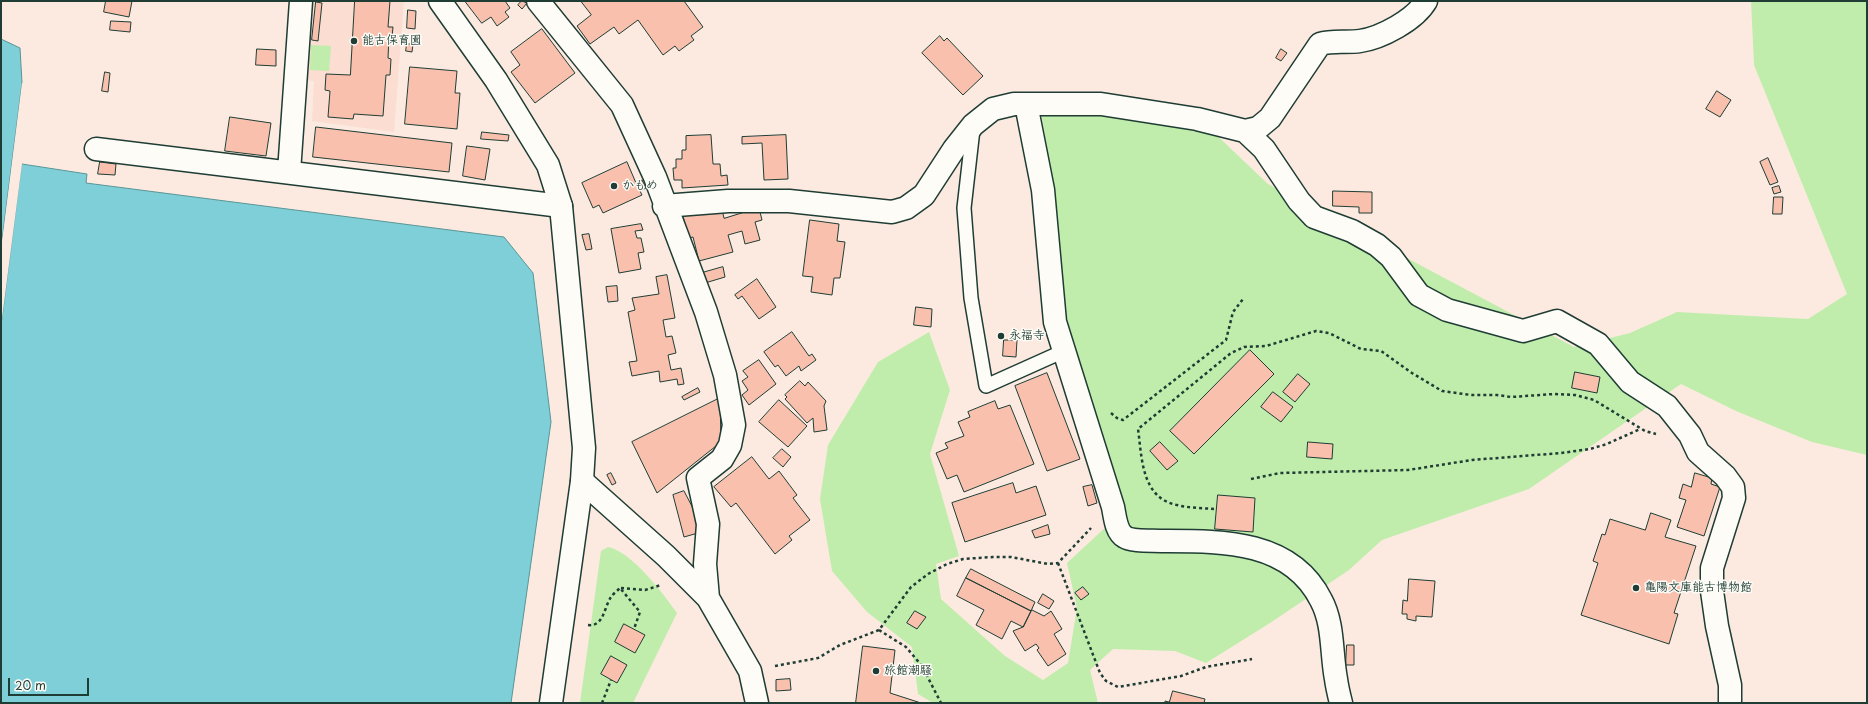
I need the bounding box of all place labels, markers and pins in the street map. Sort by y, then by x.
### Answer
place label: 能古保育園 [362,34,422,48]
marker: 能古保育園 [349,36,359,46]
place label: かもめ [622,179,658,193]
marker: かもめ [609,181,619,191]
place label: 永福寺 [1009,329,1045,343]
marker: 永福寺 [996,331,1006,341]
place label: 亀陽文庫能古博物館 [1644,581,1752,595]
marker: 亀陽文庫能古博物館 [1631,583,1641,593]
place label: 旅館潮騒 [884,664,932,678]
marker: 旅館潮騒 [871,666,881,676]

